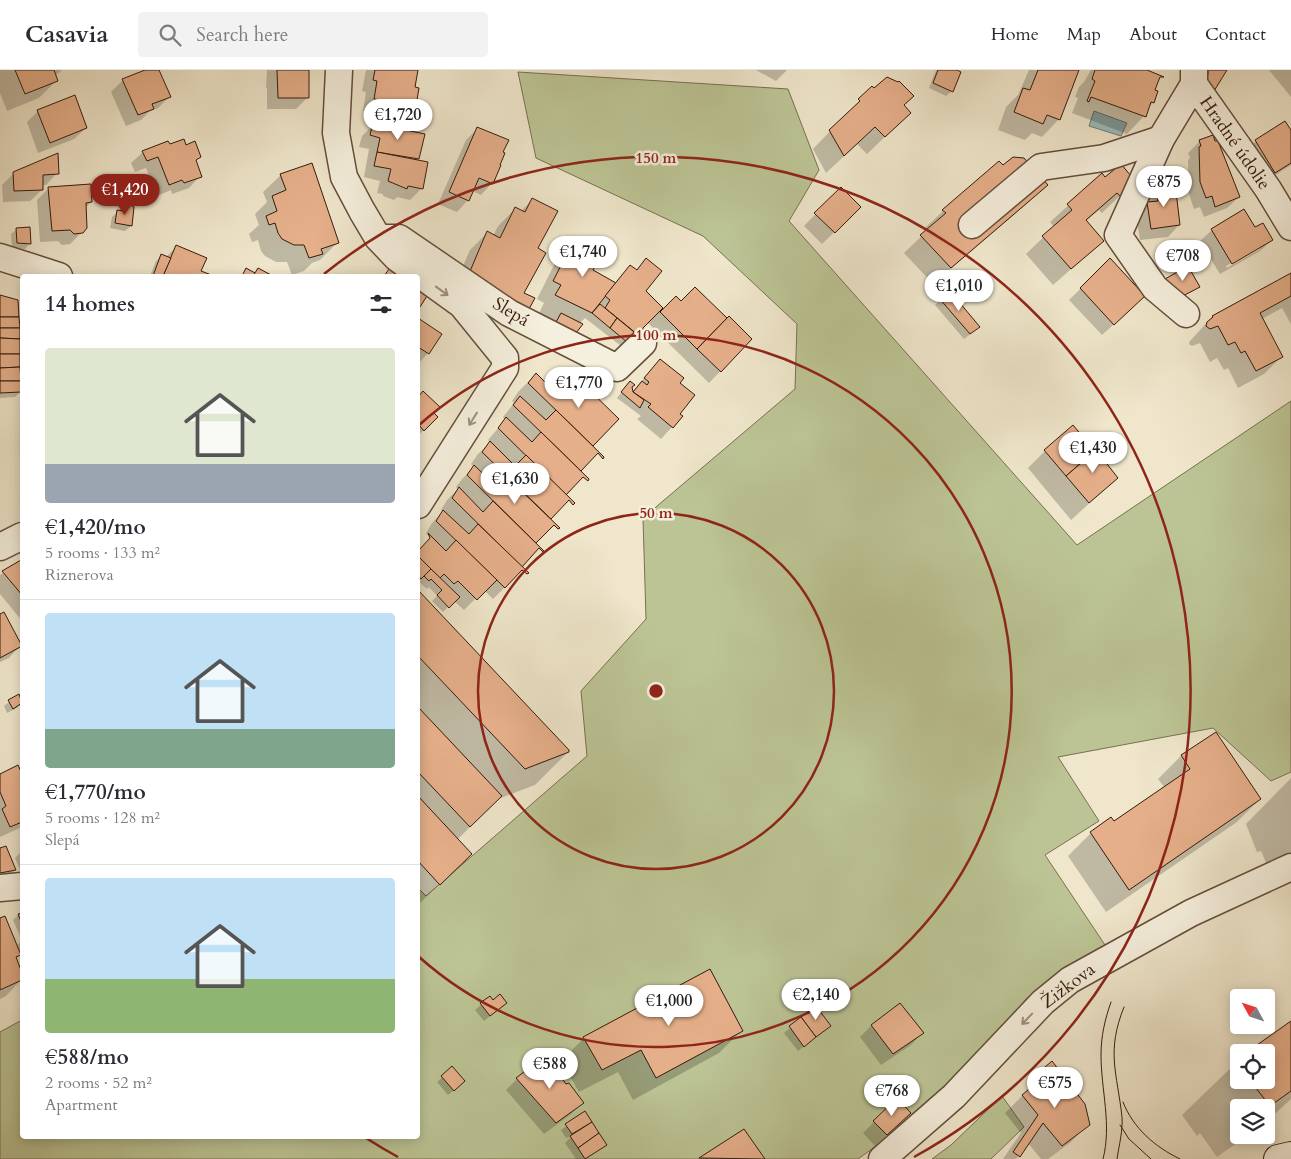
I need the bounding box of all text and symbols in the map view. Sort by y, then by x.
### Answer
search box [138,12,488,57]
text: Casavia [25,18,108,51]
icon: search [156,21,184,49]
text: Search here [196,22,288,48]
text: Home [991,22,1039,47]
text: Map [1067,22,1101,47]
text: About [1129,22,1177,47]
text: Contact [1205,22,1266,47]
street label: Hradné údolie [1193,91,1277,195]
pin: €1,720 [357,98,439,141]
text: €1,720 [375,104,422,126]
text: 150 m [636,148,677,168]
pin: €875 [1134,166,1194,208]
text: €875 [1147,171,1181,193]
pin: €1,420 [84,174,166,216]
text: €1,420 [102,179,149,201]
pin: €1,740 [542,236,624,278]
pin: €708 [1153,240,1213,282]
text: €1,740 [560,241,607,263]
text: €708 [1166,245,1200,267]
pin: €1,010 [918,270,1000,312]
text: €1,010 [936,275,983,297]
one-way arrow [435,286,449,296]
text: 14 homes [45,290,135,319]
icon: filters [367,290,395,318]
street label: Slepá [488,291,534,333]
text: 100 m [636,325,677,345]
pin: €1,770 [538,366,620,409]
text: €1,770 [556,372,603,394]
icon: home [175,380,265,470]
one-way arrow [467,411,477,425]
pin: €1,430 [1052,432,1134,474]
text: €1,430 [1070,437,1117,459]
pin: €1,630 [474,462,556,505]
text: €1,630 [492,468,539,490]
text: 50 m [639,503,673,523]
text: €1,420/mo [45,513,146,542]
text: 5 rooms · 133 m² [45,542,160,564]
text: Riznerova [45,564,114,586]
icon: home [175,646,265,736]
centre of rings [647,682,665,700]
text: €1,770/mo [45,778,146,807]
text: 5 rooms · 128 m² [45,807,160,829]
text: Slepá [45,829,80,851]
icon: home [175,911,265,1001]
street label: Žižkova [1036,957,1101,1015]
pin: €2,140 [775,978,857,1021]
pin: €1,000 [628,984,710,1027]
text: €2,140 [793,984,840,1006]
north arrow [1230,989,1275,1034]
map controls [1230,989,1275,1144]
text: €1,000 [646,990,693,1012]
one-way arrow [1021,1013,1033,1025]
text: €588/mo [45,1043,129,1072]
button: locate [1230,1044,1275,1089]
pin: €588 [520,1048,580,1090]
text: €588 [533,1053,567,1075]
pin: €575 [1025,1066,1085,1109]
text: 2 rooms · 52 m² [45,1072,152,1094]
text: €575 [1038,1072,1072,1094]
pin: €768 [862,1074,922,1117]
text: €768 [875,1080,909,1102]
text: Apartment [45,1094,118,1116]
button: layers [1230,1099,1275,1144]

